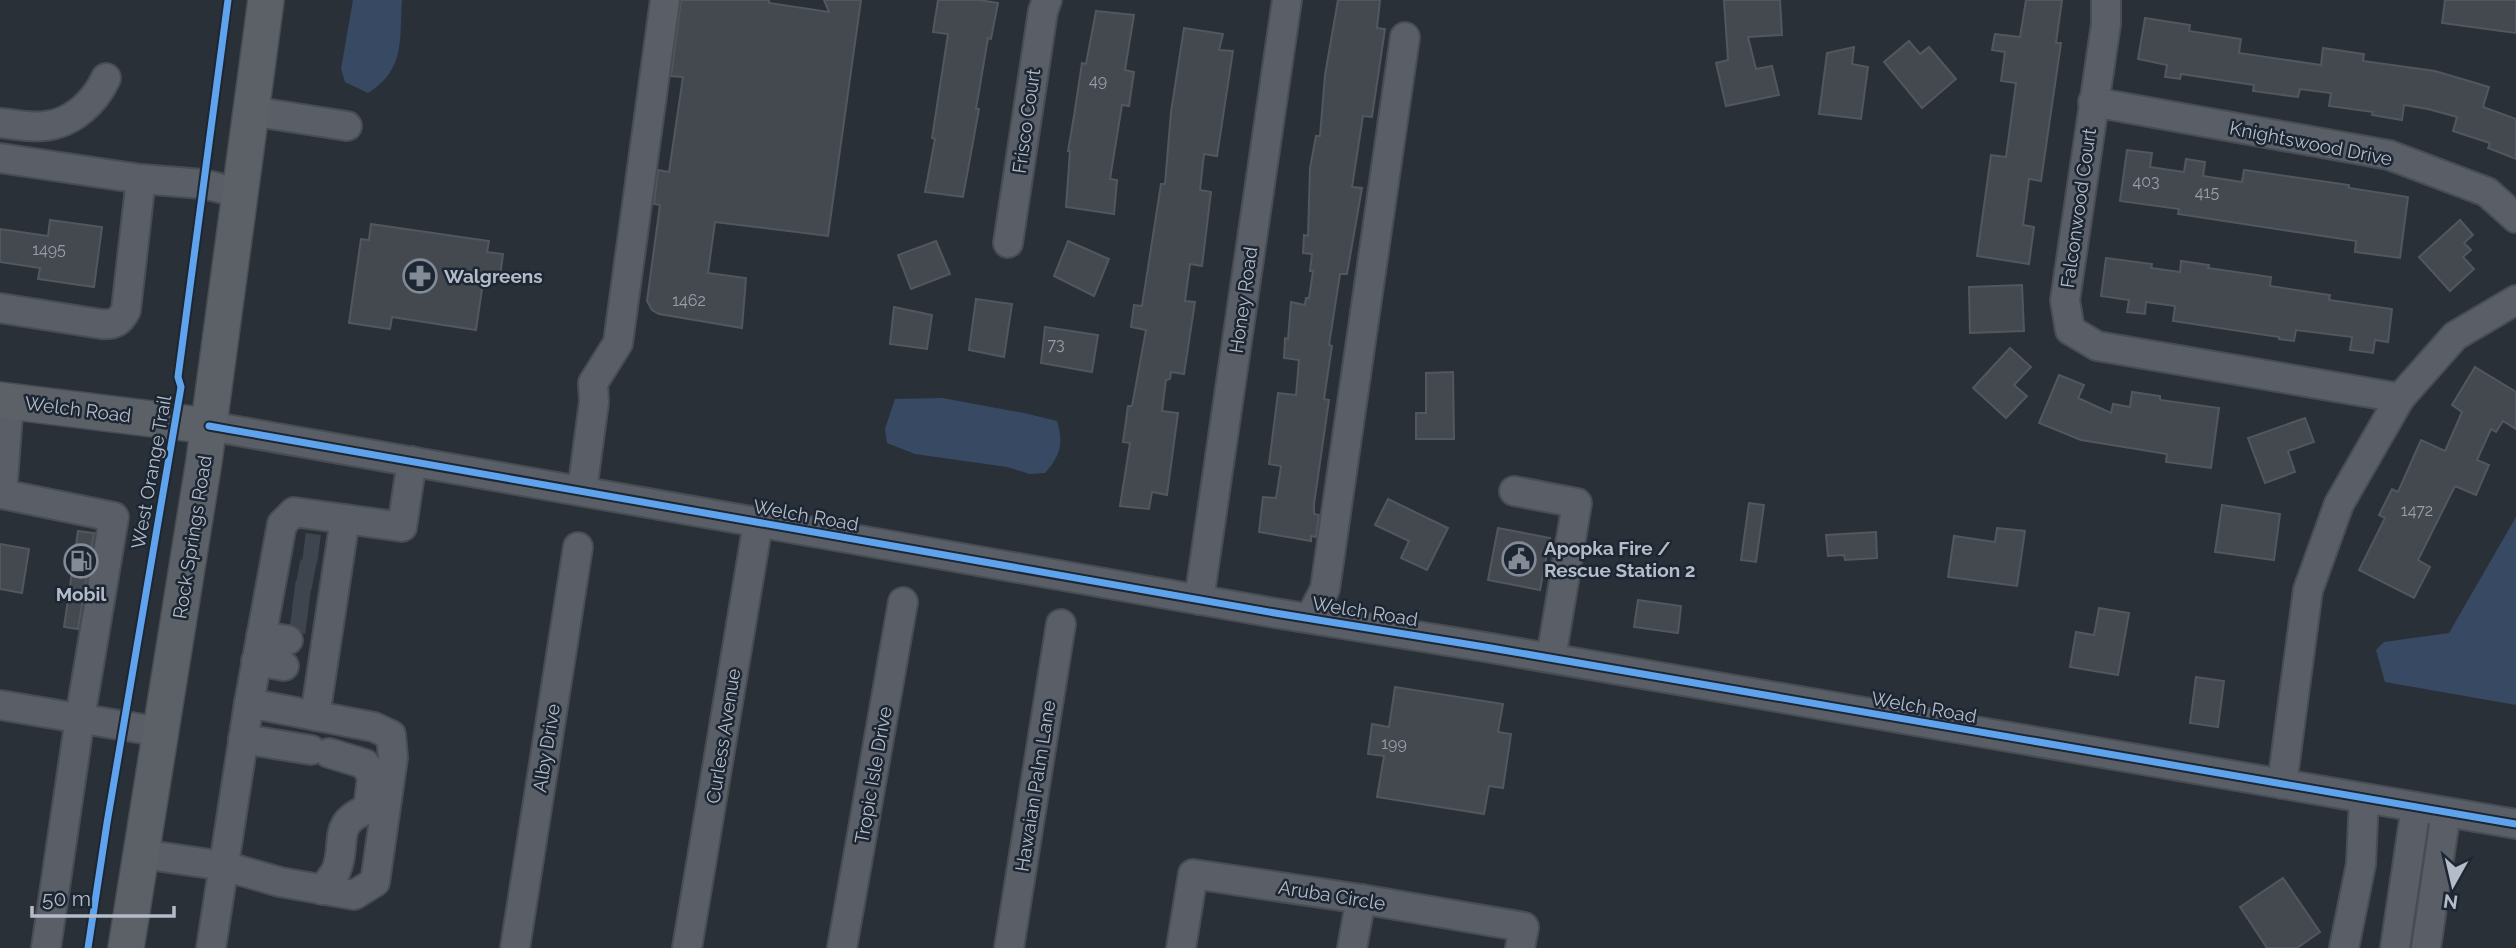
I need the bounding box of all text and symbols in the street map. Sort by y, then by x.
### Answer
street label: Frisco Court [1008,67,1044,175]
house number: 49 [1089,71,1107,90]
street label: Knightswood Drive [2228,116,2394,170]
street label: Falconwood Court [2056,126,2100,289]
house number: 403 [2132,172,2160,191]
house number: 415 [2195,183,2219,202]
house number: 1495 [32,240,66,259]
street label: Honey Road [1225,245,1261,355]
pharmacy icon: Walgreens [401,257,439,295]
place label: Walgreens [444,265,543,287]
house number: 1462 [672,291,706,310]
house number: 73 [1047,335,1065,354]
street label: Welch Road [24,392,132,426]
street label: West Orange Trail [127,393,176,551]
street label: Rock Springs Road [168,454,216,620]
street label: Welch Road [751,495,861,535]
house number: 1472 [2401,501,2433,520]
place label: Apopka Fire / Rescue Station 2 [1544,537,1695,581]
public building icon: Apopka Fire / Rescue Station 2 [1500,540,1538,578]
fuel station icon: Mobil [62,542,100,580]
place label: Mobil [56,583,107,605]
street label: Welch Road [1311,592,1419,630]
street label: Curless Avenue [701,667,745,805]
street label: Welch Road [1869,687,1979,727]
street label: Hawaian Palm Lane [1011,699,1059,873]
street label: Alby Drive [528,702,564,794]
street label: Tropic Isle Drive [850,705,896,845]
house number: 199 [1381,734,1407,753]
north arrow [2418,850,2488,920]
scale bar [32,874,173,918]
street label: Aruba Circle [1277,876,1387,914]
text: 50 m [42,886,91,911]
text: N [2442,890,2459,914]

